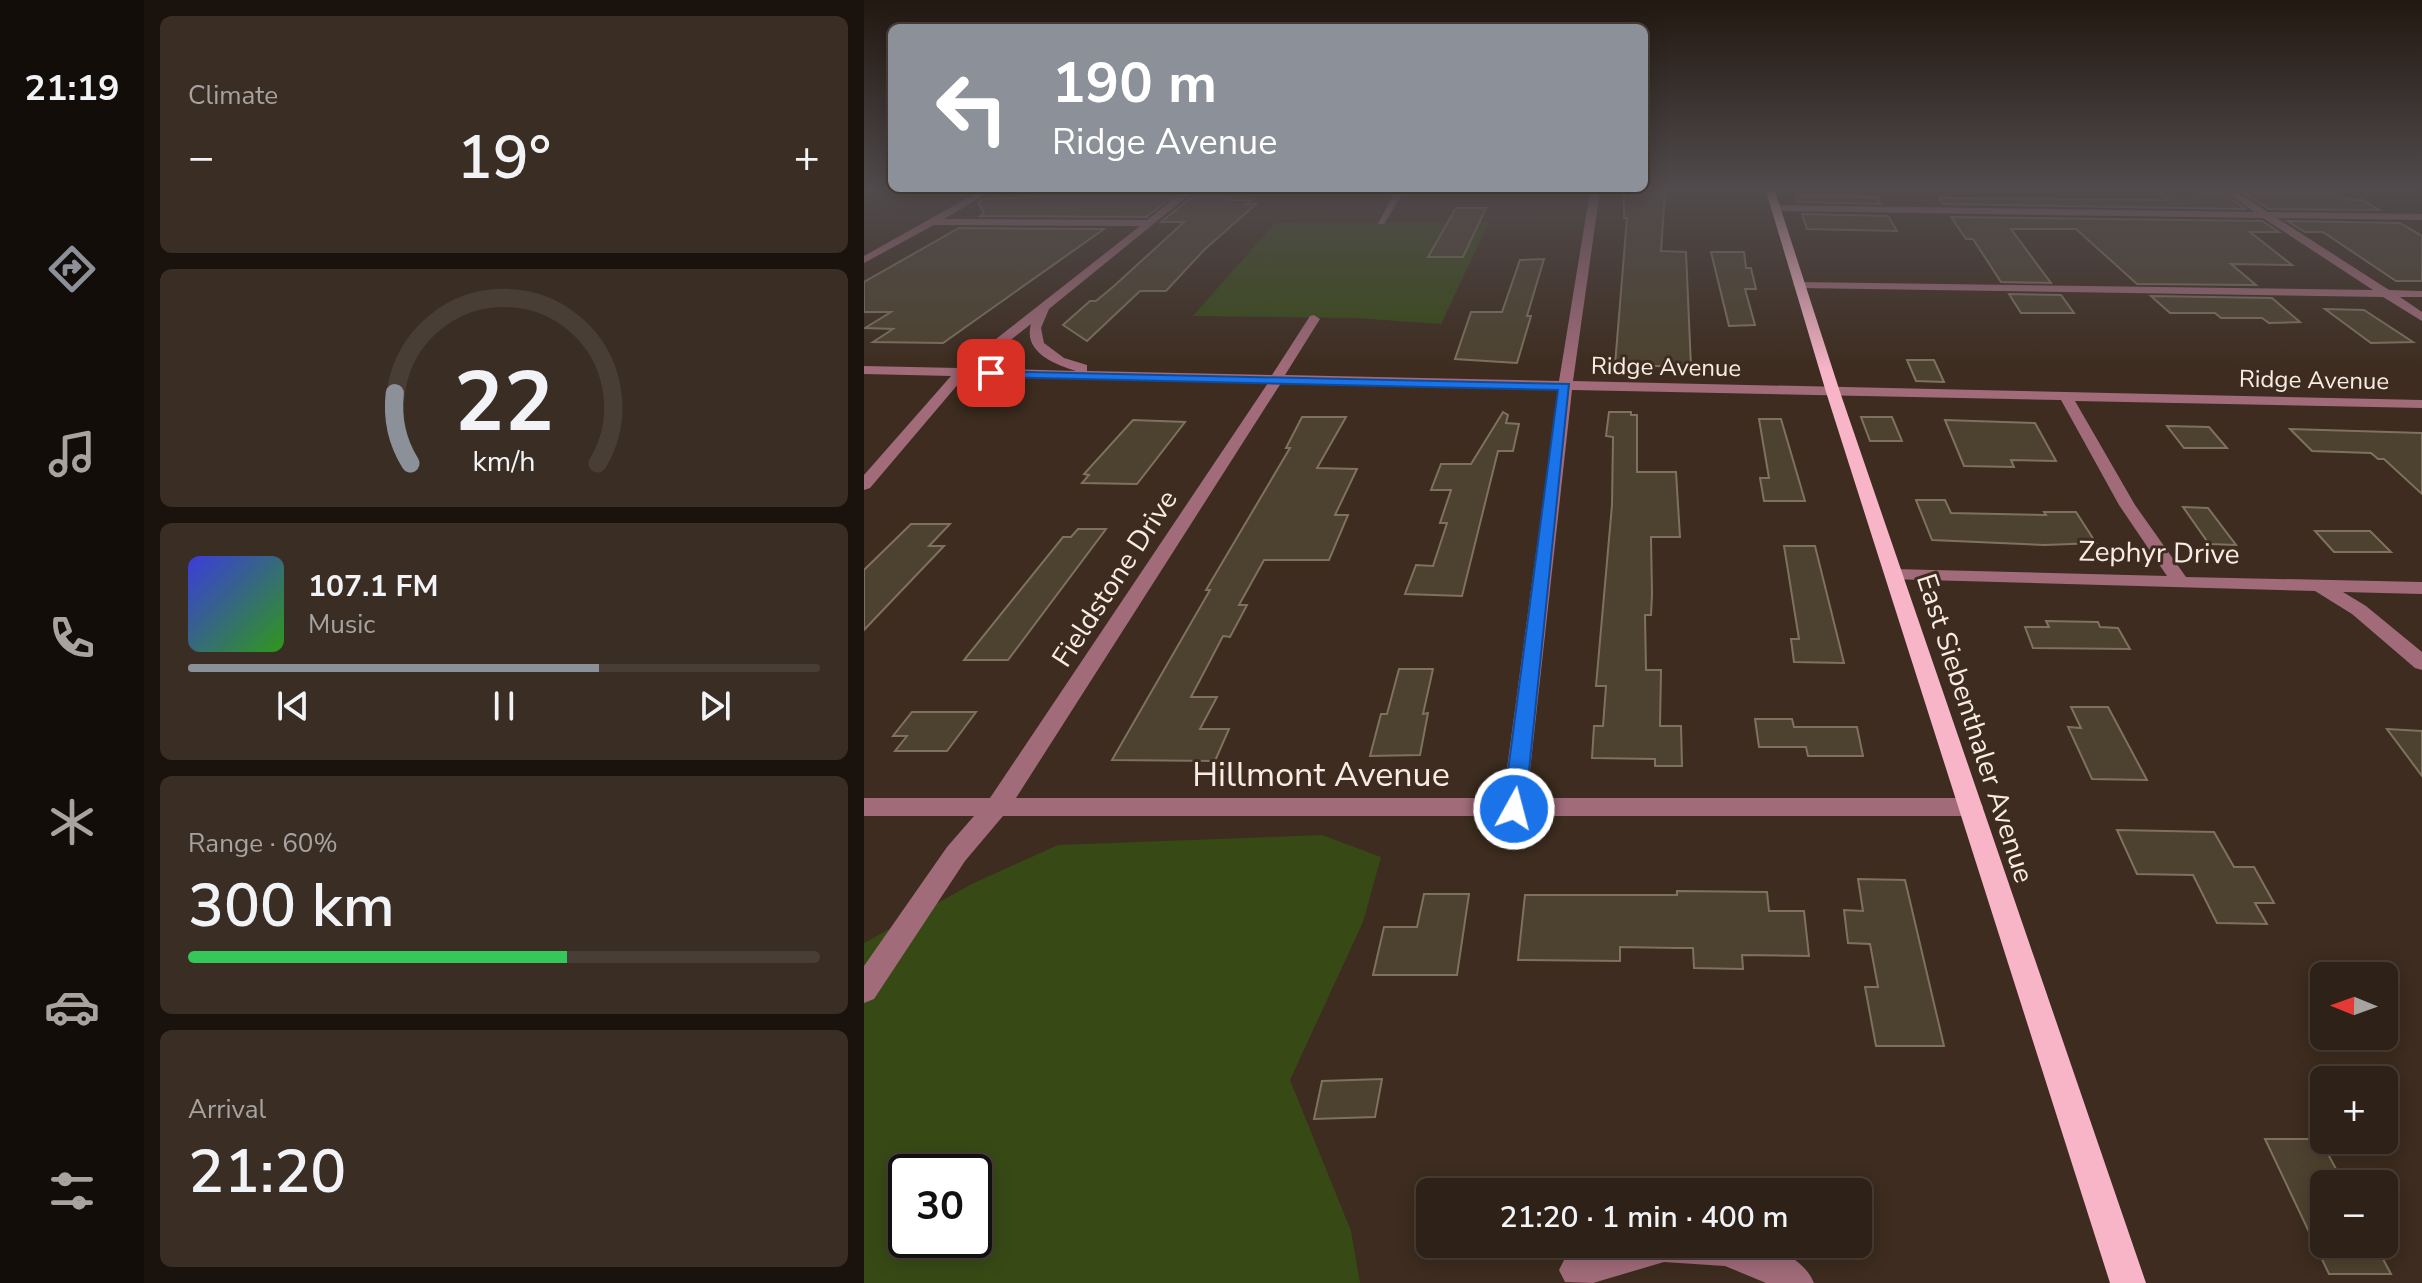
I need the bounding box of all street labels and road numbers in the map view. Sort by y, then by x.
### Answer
street label: Ridge Avenue [1591,350,1741,384]
street label: Ridge Avenue [2239,363,2389,397]
street label: Fieldstone Drive [1043,483,1186,675]
street label: Zephyr Drive [2078,533,2240,573]
street label: East Siebenthaler Avenue [1907,569,2043,888]
street label: Hillmont Avenue [1192,752,1450,798]

